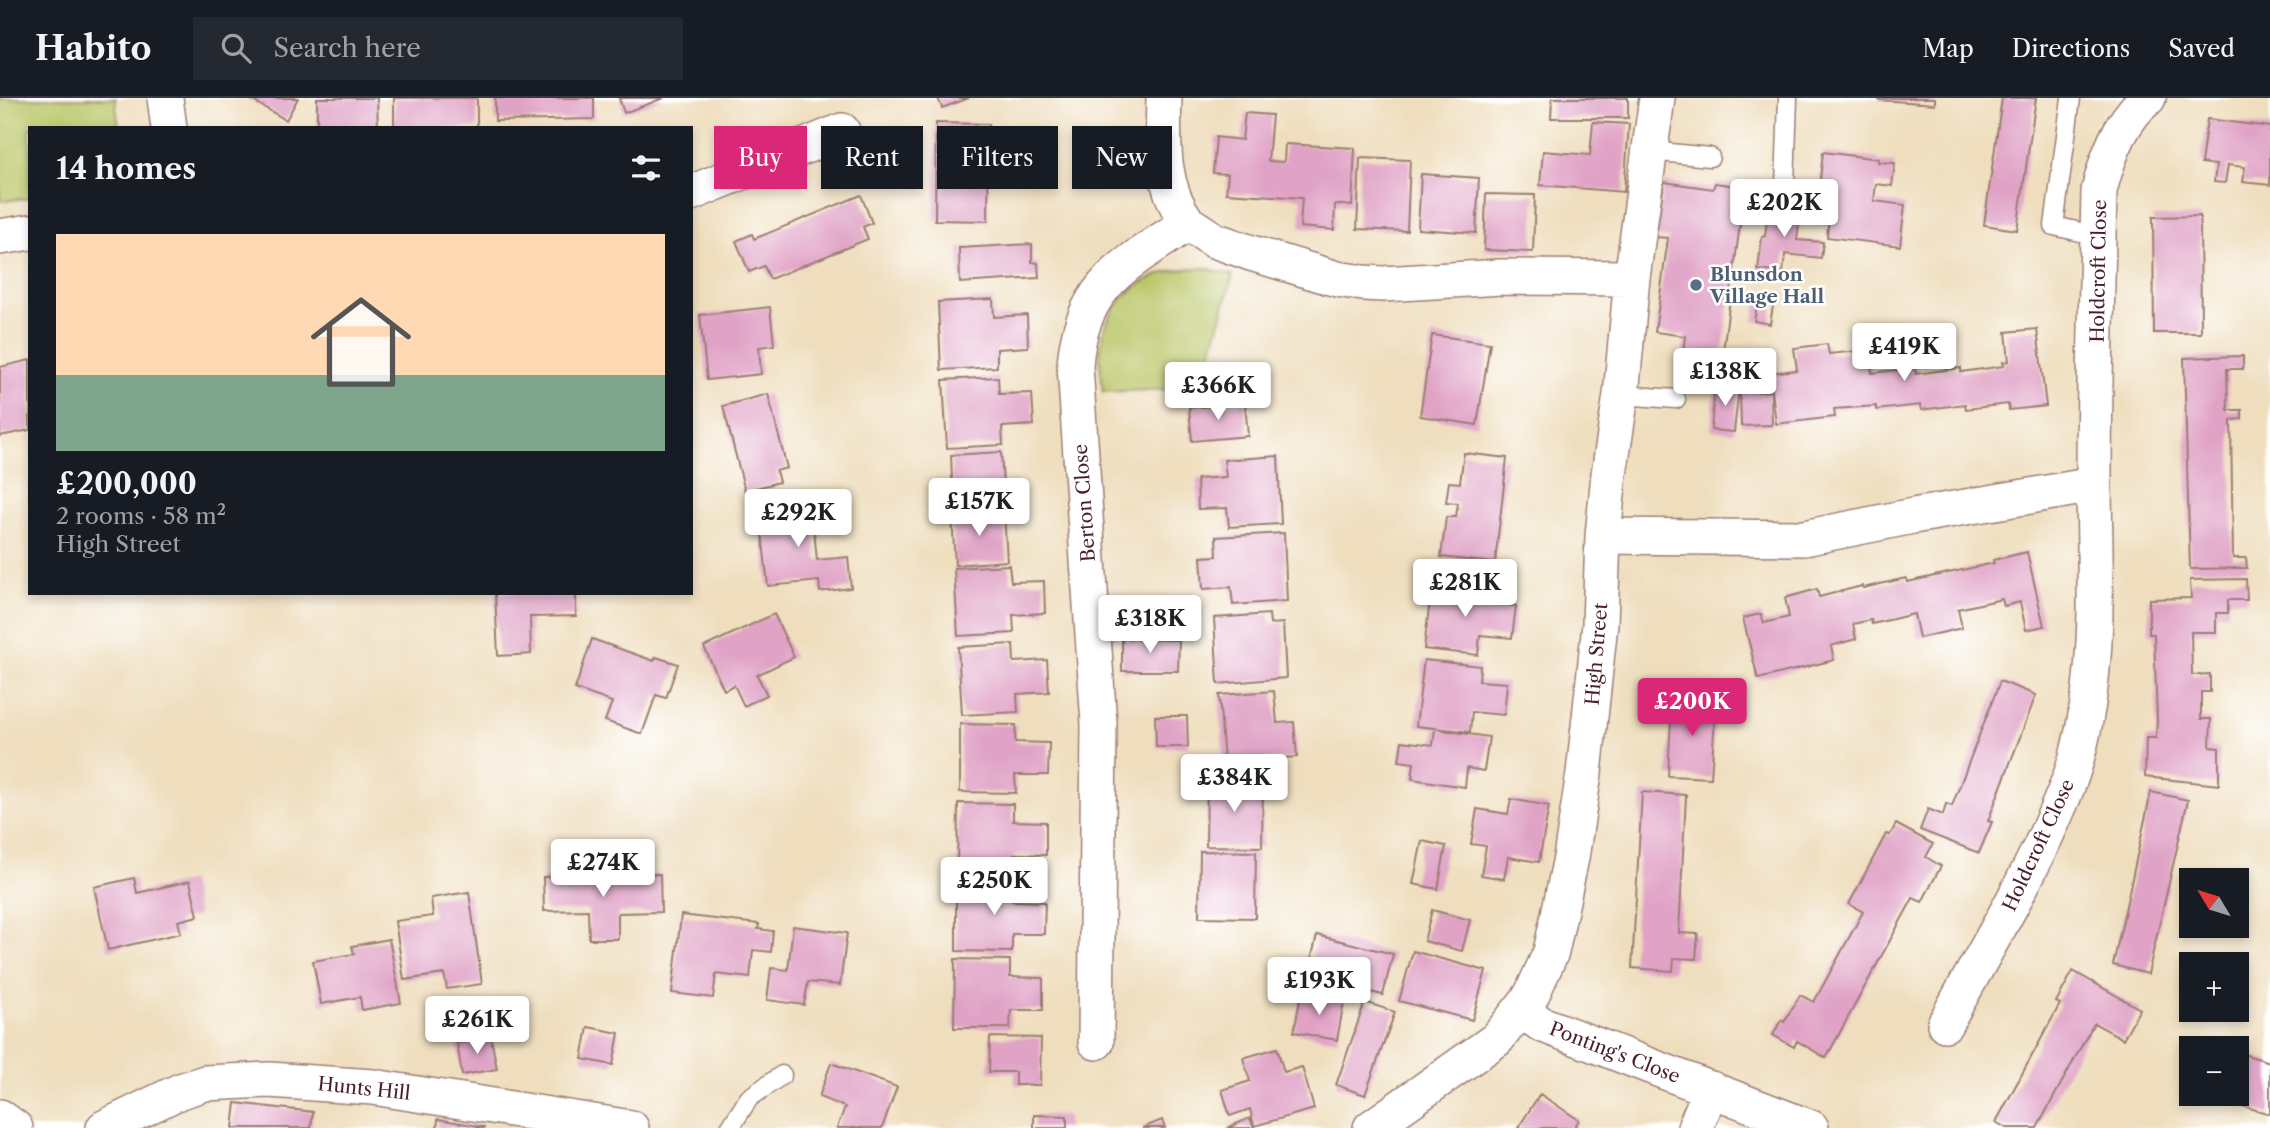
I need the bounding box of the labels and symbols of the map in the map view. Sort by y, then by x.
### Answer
pin: £202K [1735,180,1833,239]
street label: Holdcroft Close [2086,199,2111,343]
place label: Blunsdon Village Hall [1709,263,1825,308]
marker: Blunsdon Village Hall [1688,277,1704,293]
pin: £419K [1855,324,1953,383]
pin: £138K [1676,348,1774,408]
pin: £366K [1169,362,1267,422]
street label: Berton Close [1069,443,1100,563]
pin: £157K [930,478,1028,538]
pin: £292K [749,490,847,549]
pin: £281K [1416,560,1514,619]
pin: £318K [1101,596,1199,655]
street label: High Street [1581,602,1612,706]
pin: £200K [1643,678,1741,738]
pin: £384K [1185,754,1283,814]
street label: Holdcroft Close [1998,776,2079,915]
pin: £274K [554,840,652,899]
pin: £250K [945,858,1043,917]
north arrow [2179,868,2249,938]
pin: £193K [1270,958,1368,1017]
pin: £261K [428,996,526,1056]
street label: Ponting's Close [1546,1017,1683,1088]
street label: Hunts Hill [317,1072,412,1105]

